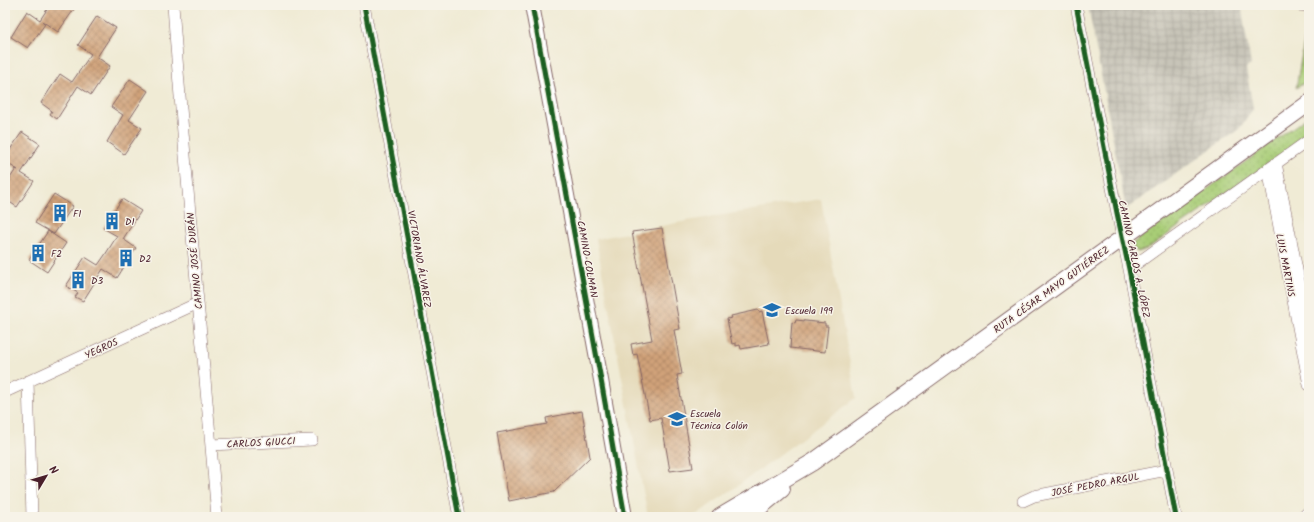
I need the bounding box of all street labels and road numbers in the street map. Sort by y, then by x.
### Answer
street label: CAMINO CARLOS A. LÓPEZ [1114,199,1154,320]
street label: VICTORIANO ÁLVAREZ [403,209,435,309]
street label: CAMINO JOSÉ DURÁN [183,212,207,310]
street label: CAMINO COLMAN [572,219,602,299]
street label: LUIS MARTINS [1271,232,1299,299]
street label: RUTA CÉSAR MAYO GUTIÉRREZ [990,242,1113,338]
street label: YEGROS [82,334,121,364]
street label: CARLOS GIUCCI [226,433,296,453]
street label: JOSÉ PEDRO ARGUL [1050,469,1140,501]

